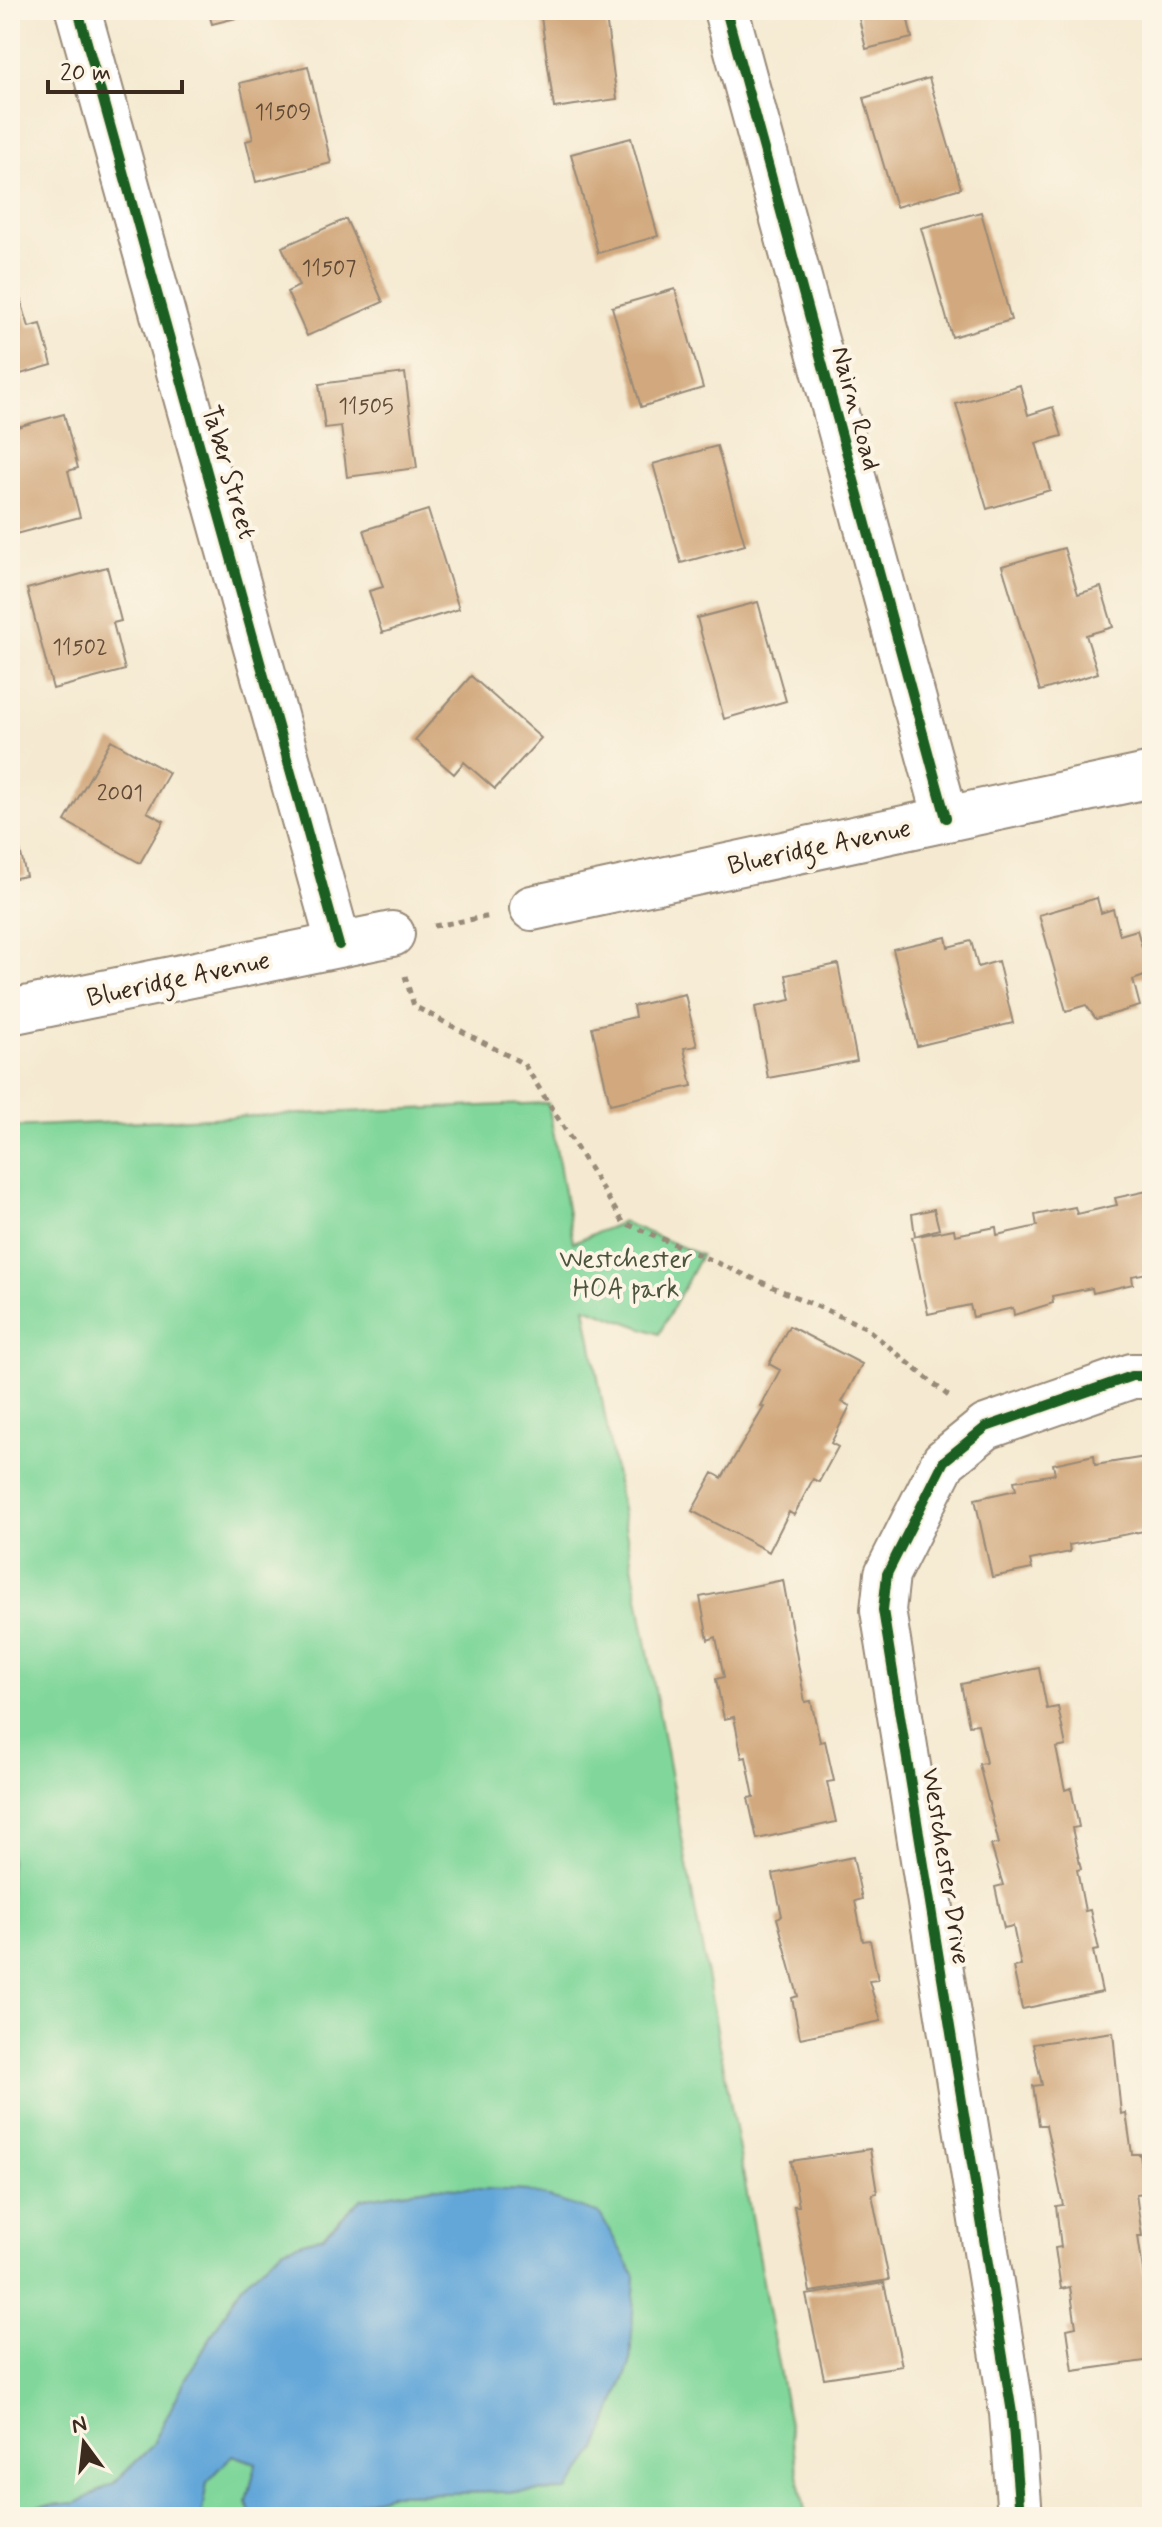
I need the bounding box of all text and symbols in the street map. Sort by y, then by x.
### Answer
scale bar [48,44,182,94]
text: 20 m [60,58,111,89]
house number: 11509 [255,99,311,127]
house number: 11507 [302,255,356,283]
street label: Nairn Road [822,343,888,474]
house number: 11505 [338,393,394,421]
street label: Taber Street [193,402,263,543]
house number: 11502 [52,634,108,662]
house number: 2001 [97,780,143,808]
street label: Blueridge Avenue [725,812,915,887]
street label: Blueridge Avenue [84,944,274,1019]
park label: Westchester HOA park [559,1243,693,1307]
street label: Westchester Drive [913,1765,977,1967]
north arrow [44,2403,124,2483]
text: N [69,2410,90,2441]

